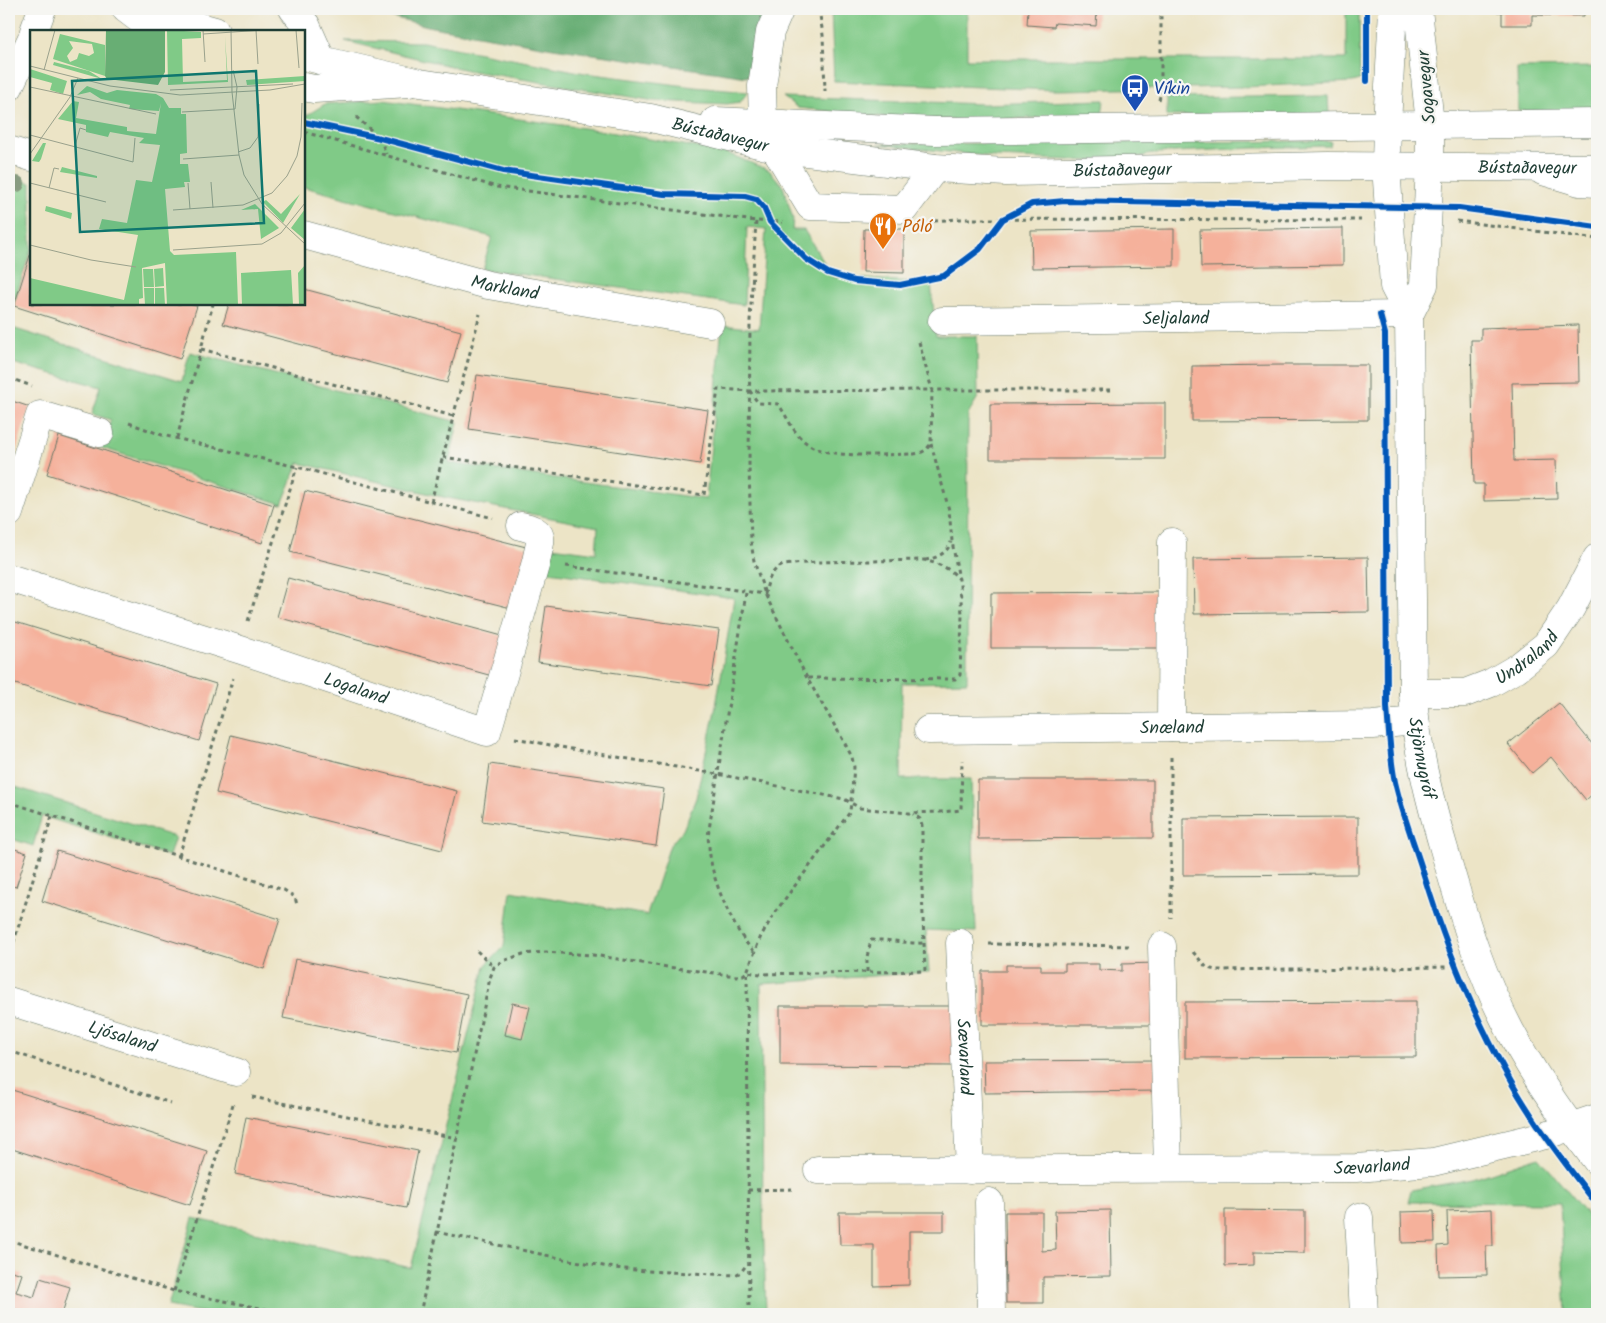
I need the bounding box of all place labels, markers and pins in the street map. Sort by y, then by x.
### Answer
bus stop icon: Víkin [1120,73,1150,112]
place label: Víkin [1154,75,1190,104]
restaurant icon: Póló [868,211,898,250]
place label: Póló [902,213,933,242]

